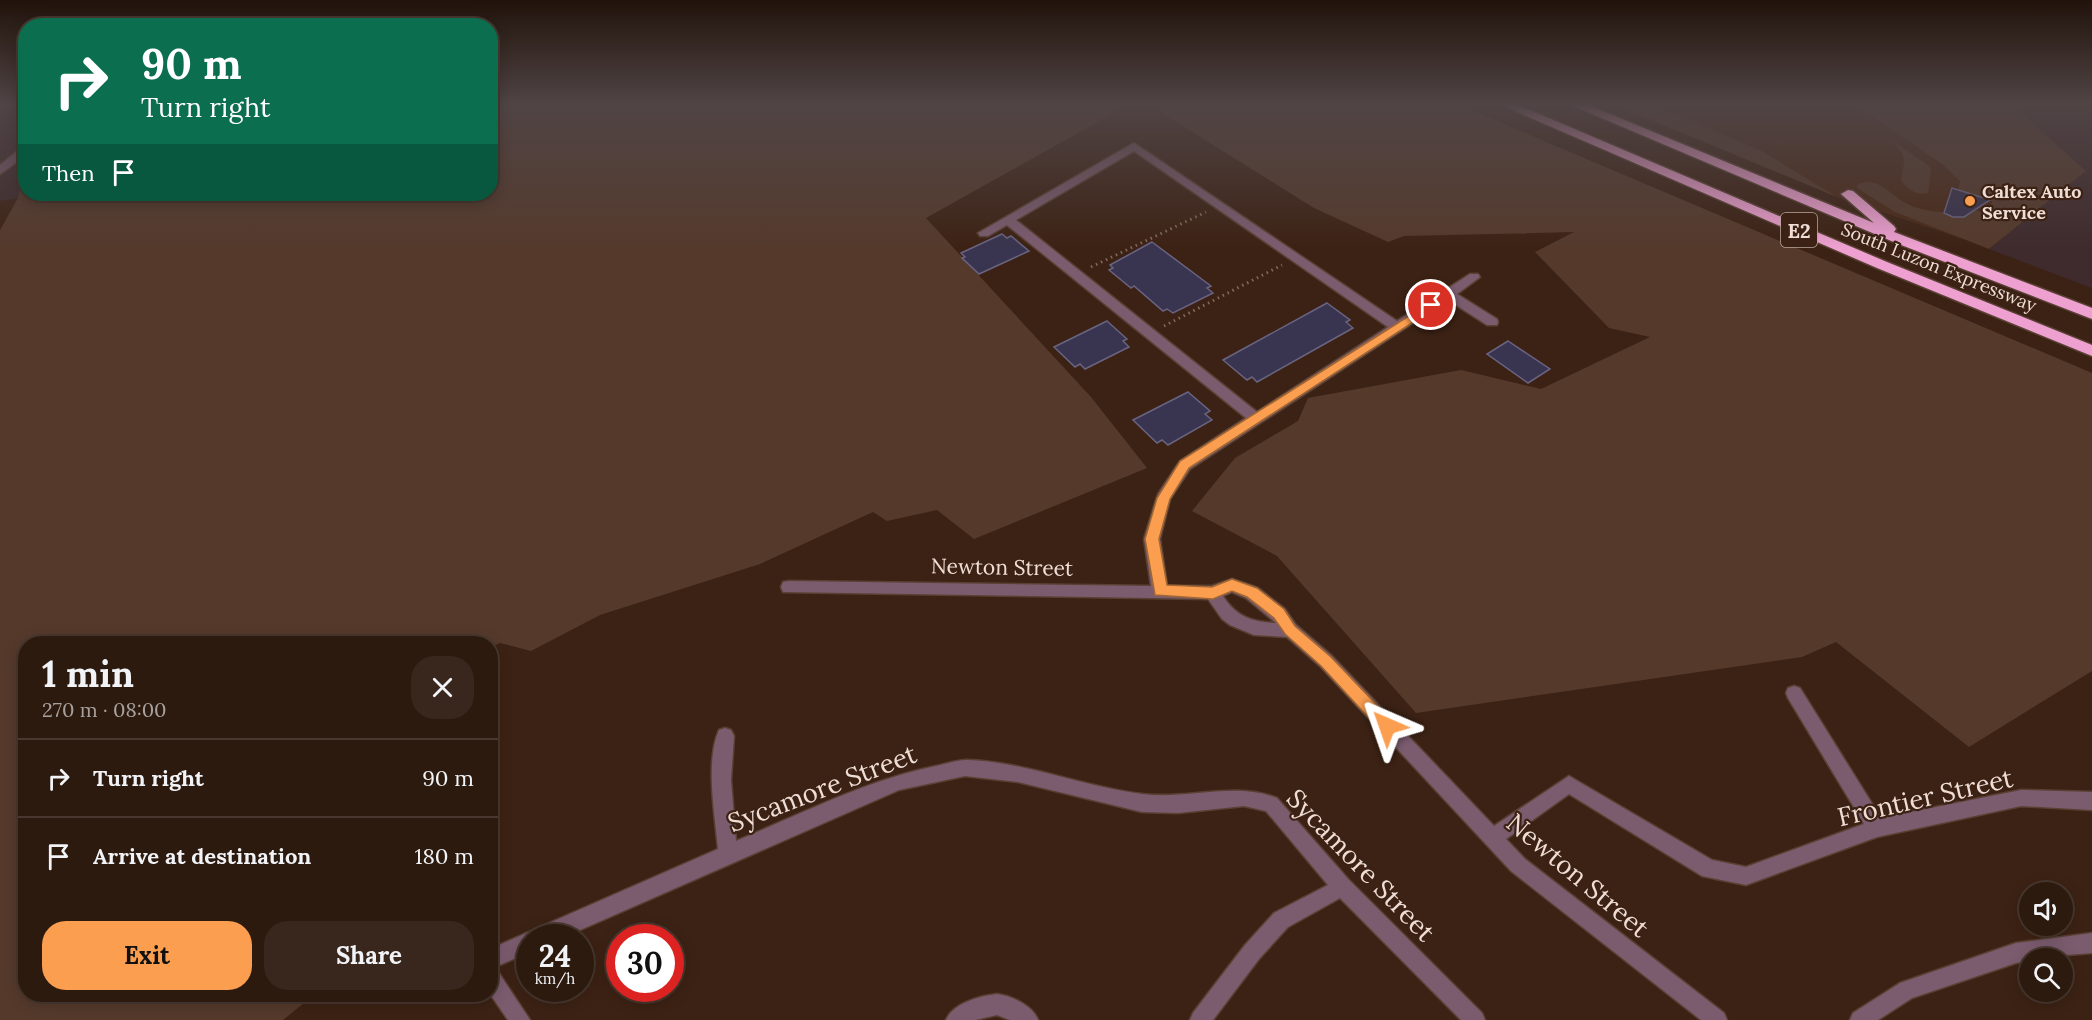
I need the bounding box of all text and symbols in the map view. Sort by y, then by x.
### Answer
text: 90 m [141,37,242,91]
icon: right [42,42,120,120]
text: Turn right [141,90,270,124]
icon: arrive [107,156,140,189]
text: Then [42,159,95,187]
place label: Caltex Auto Service [1982,180,2081,224]
marker: Caltex Auto Service [1963,194,1977,208]
road number: E2 [1781,213,1817,247]
street label: South Luzon Expressway [1838,217,2041,317]
pin [1405,279,1456,330]
icon: arrive [1414,288,1447,321]
street label: Newton Street [931,552,1074,582]
text: 1 min [42,651,134,697]
button: close [411,656,474,719]
position arrow [1355,694,1419,758]
text: 270 m · 08:00 [42,697,167,722]
street label: Sycamore Street [723,737,921,839]
street label: Frontier Street [1834,761,2016,833]
icon: right [42,762,75,795]
text: Turn right [93,764,204,792]
text: 90 m [422,764,474,792]
street label: Sycamore Street [1280,782,1442,948]
street label: Newton Street [1500,806,1656,944]
icon: arrive [42,840,75,873]
text: Arrive at destination [93,842,311,870]
text: 180 m [415,842,474,870]
map controls [2019,882,2073,1002]
button: sound [2019,882,2073,936]
button: Exit [42,921,252,990]
button: Share [264,921,474,990]
speed limit sign: 30 [606,924,684,1002]
text: 24 [539,937,571,975]
button: search [2019,948,2073,1002]
text: km/h [535,969,575,988]

